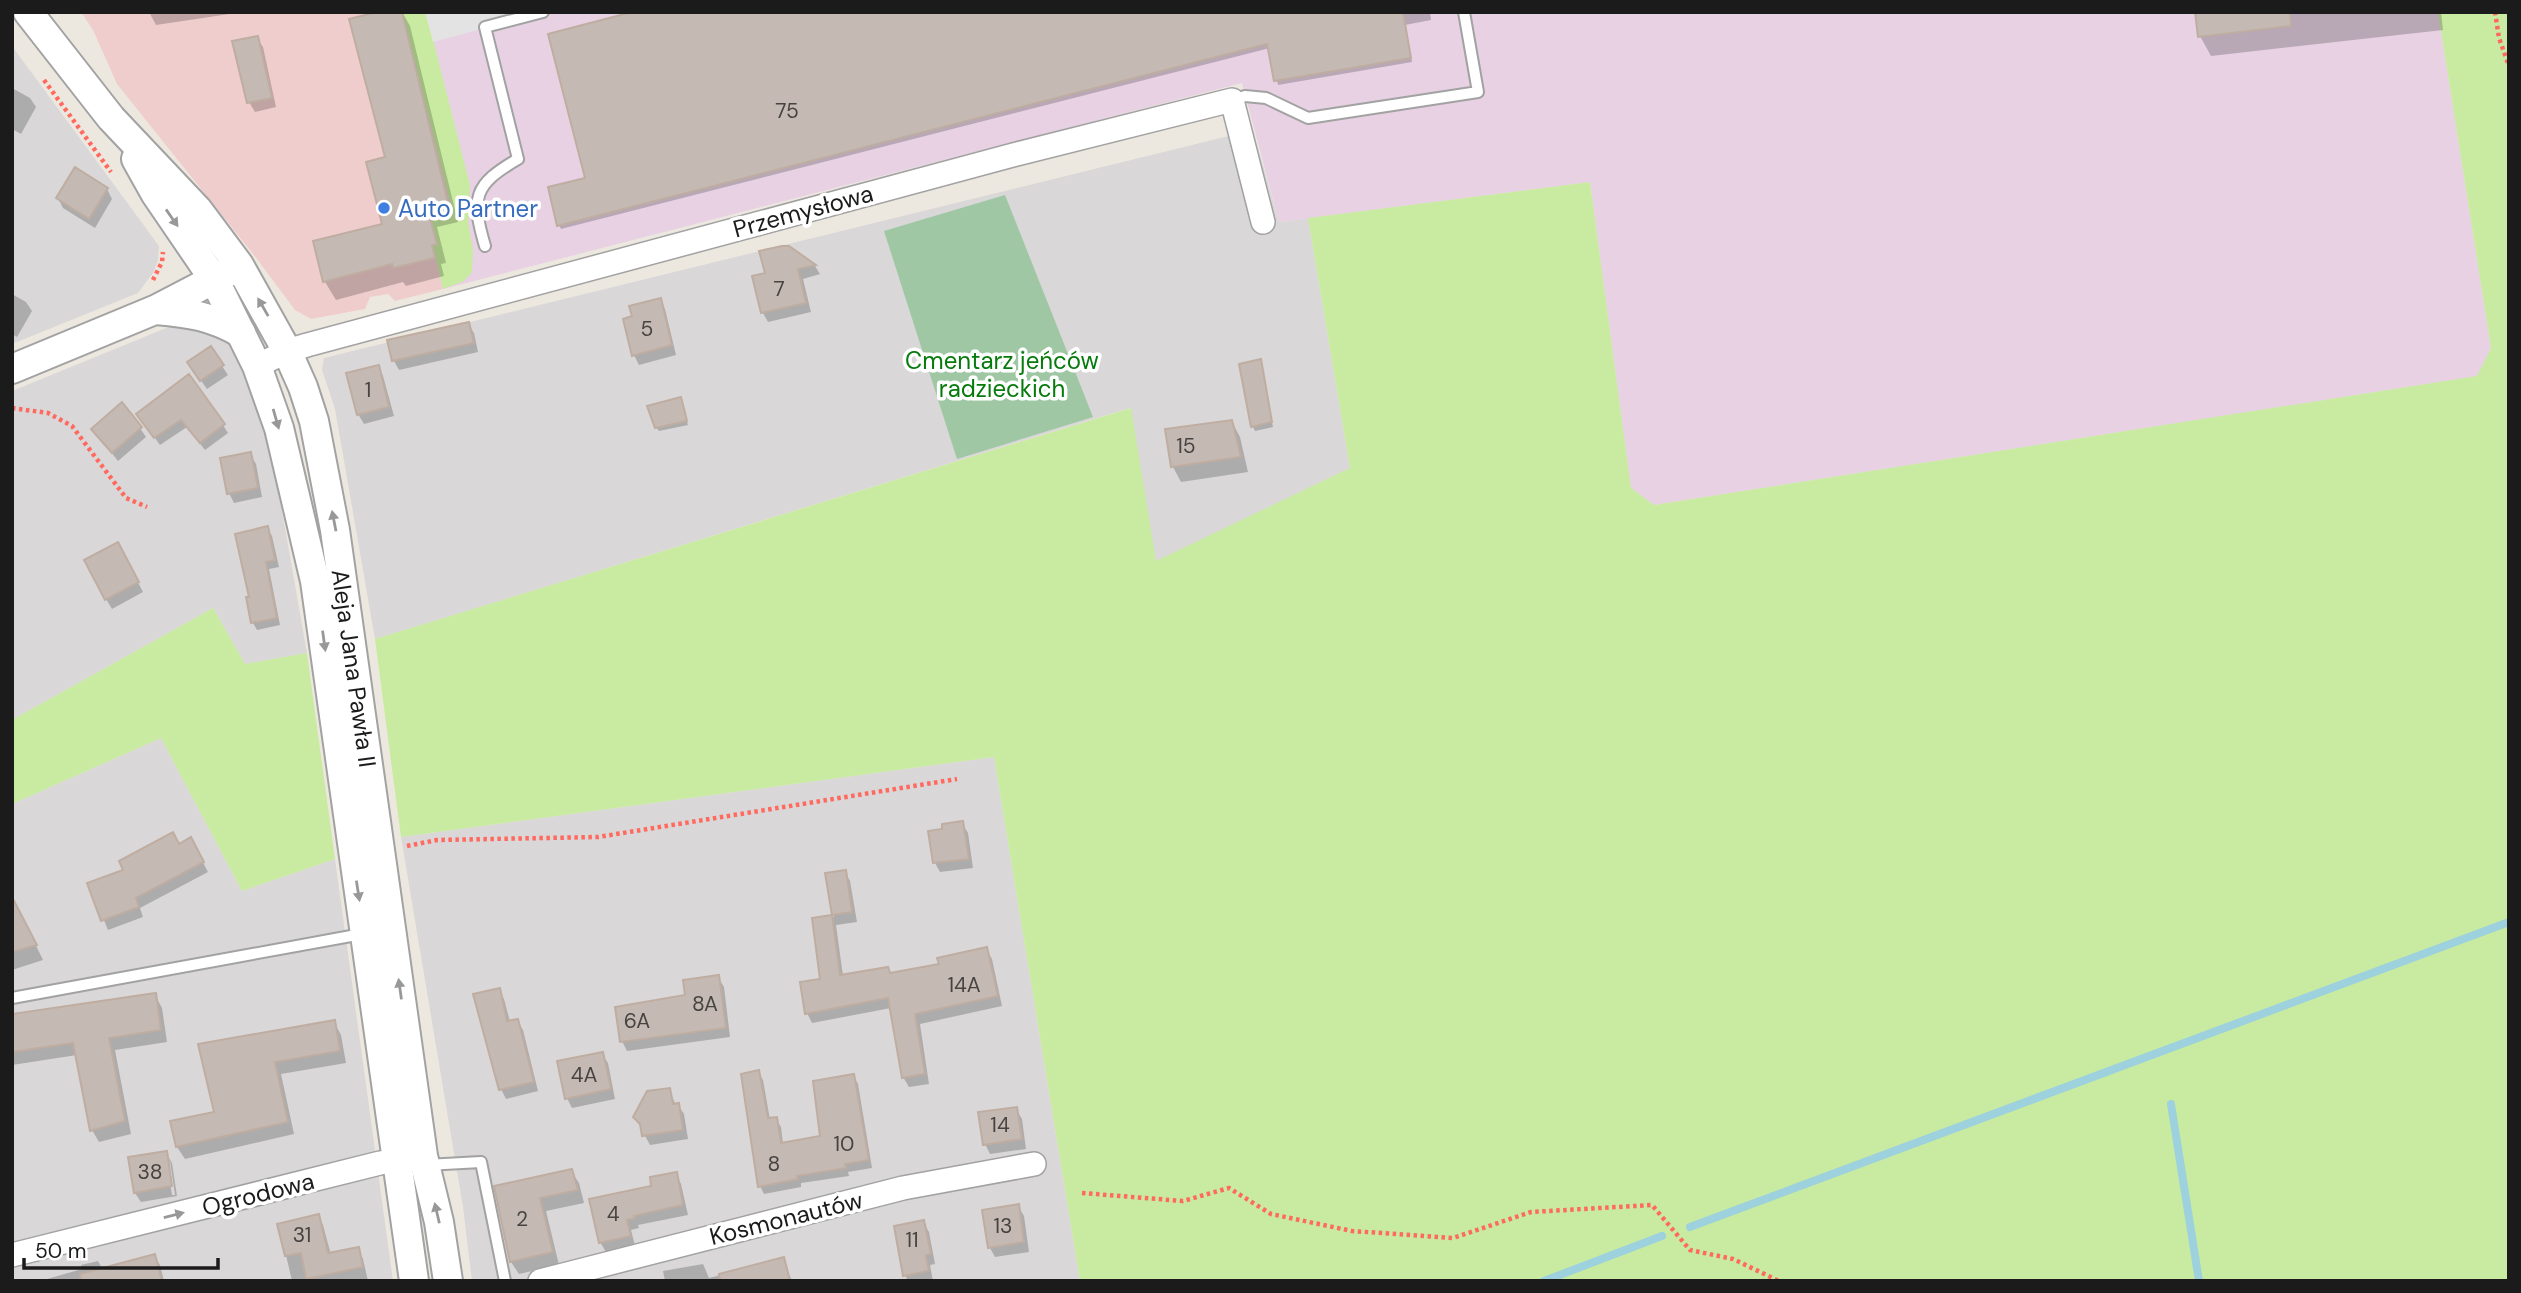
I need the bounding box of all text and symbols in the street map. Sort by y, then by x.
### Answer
house number: 75 [775,97,799,125]
street label: Przemysłowa [729,177,877,245]
place label: Auto Partner [398,193,538,224]
marker: Auto Partner [376,200,392,216]
one-way arrow [165,209,179,227]
house number: 7 [773,275,785,303]
one-way arrow [257,298,269,317]
house number: 5 [641,315,653,343]
park label: Cmentarz jeńców radzieckich [905,345,1099,404]
house number: 1 [365,376,371,404]
one-way arrow [272,408,282,429]
house number: 15 [1176,432,1196,460]
one-way arrow [328,510,339,532]
street label: Aleja Jana Pawła II [325,567,384,769]
one-way arrow [318,630,329,652]
one-way arrow [353,880,364,902]
house number: 14A [947,971,981,999]
one-way arrow [394,978,405,1000]
house number: 8A [692,990,718,1018]
house number: 6A [624,1007,650,1035]
house number: 4A [571,1061,597,1089]
house number: 14 [990,1111,1010,1139]
house number: 10 [834,1130,854,1158]
house number: 8 [768,1150,780,1178]
house number: 38 [137,1158,163,1186]
street label: Ogrodowa [199,1165,317,1223]
street label: Kosmonautów [706,1184,866,1252]
house number: 4 [607,1200,620,1228]
one-way arrow [431,1202,442,1224]
house number: 2 [516,1205,528,1233]
one-way arrow [163,1209,185,1220]
house number: 13 [994,1212,1012,1240]
house number: 31 [293,1221,311,1249]
scale bar [24,1226,219,1270]
house number: 11 [905,1226,919,1254]
text: 50 m [35,1237,86,1265]

